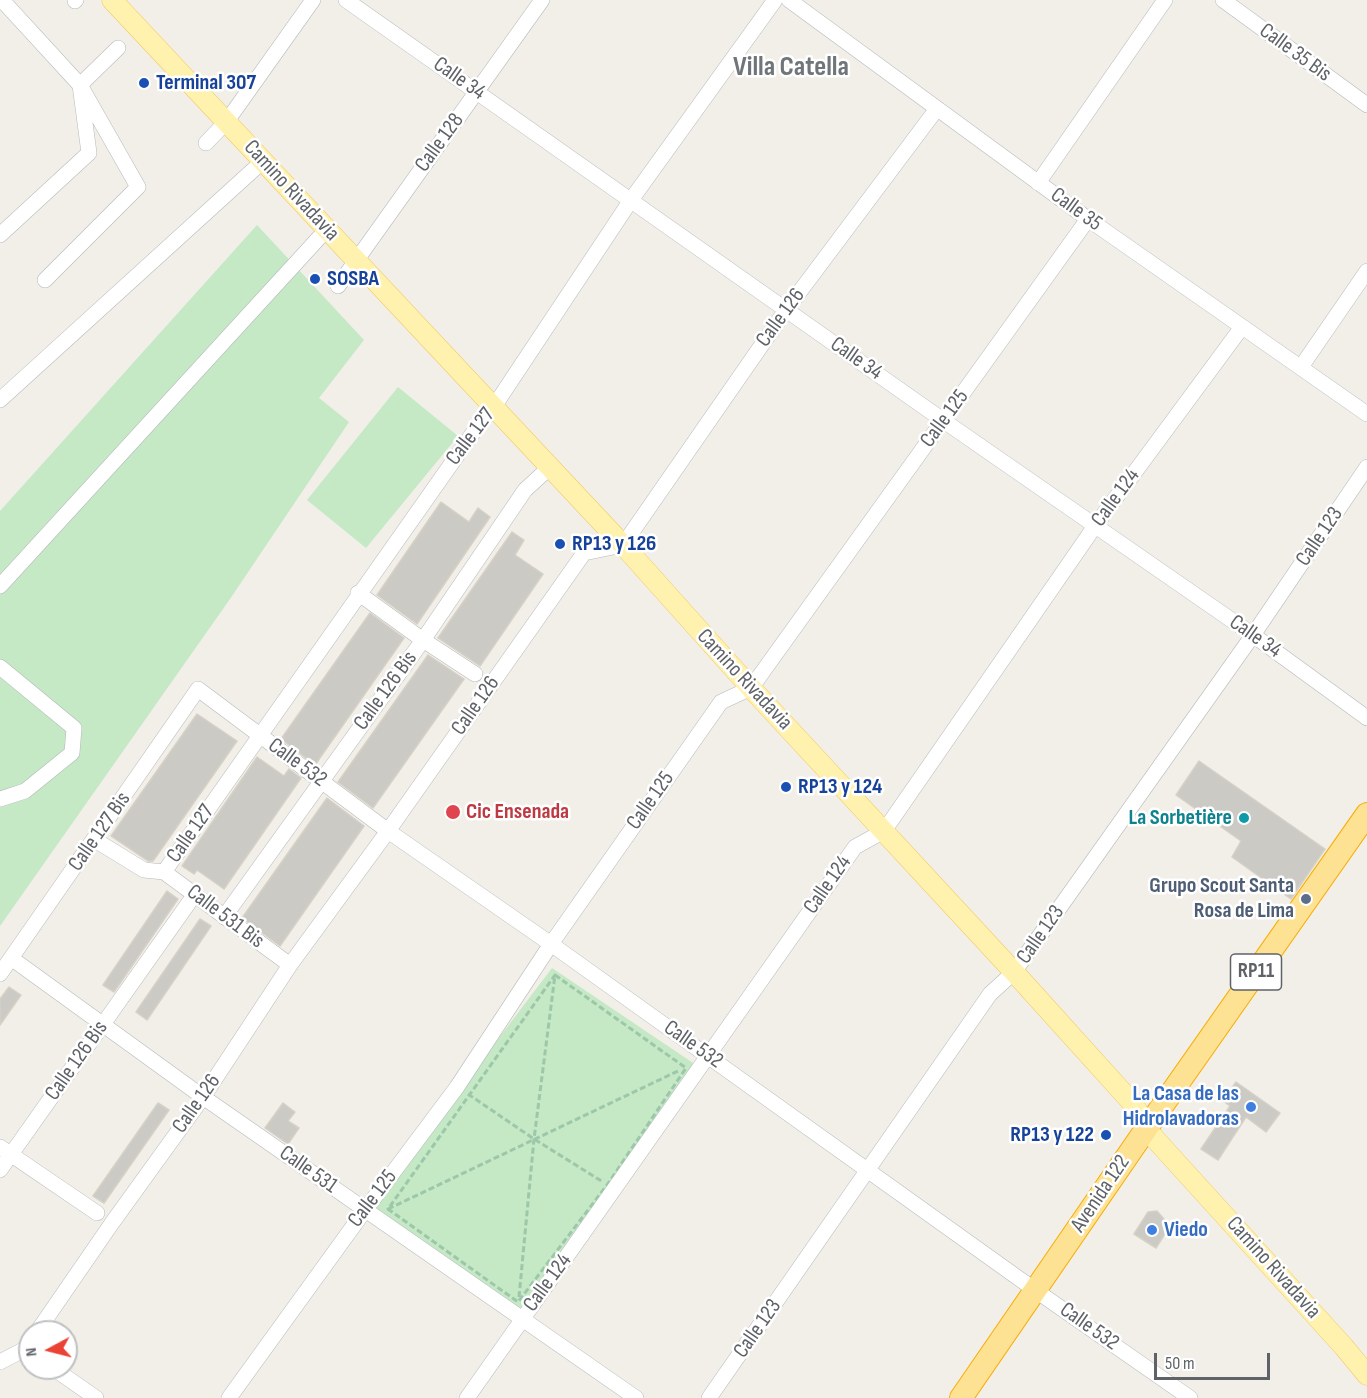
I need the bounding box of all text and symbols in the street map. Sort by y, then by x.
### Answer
street label: Calle 35 Bis [1254,18,1336,88]
district label: Villa Catella [733,51,849,85]
street label: Calle 34 [428,52,490,106]
place label: Terminal 307 [156,70,256,96]
marker: Terminal 307 [137,76,151,90]
street label: Calle 128 [410,109,470,177]
street label: Camino Rivadavia [238,135,344,247]
street label: Calle 35 [1045,182,1107,238]
place label: SOSBA [327,266,379,292]
marker: SOSBA [308,272,322,286]
street label: Calle 126 [751,284,811,352]
street label: Calle 34 [825,332,887,386]
street label: Calle 125 [915,385,975,453]
street label: Calle 127 [441,403,501,471]
street label: Calle 124 [1086,464,1146,532]
street label: Calle 123 [1291,502,1349,572]
place label: RP13 y 126 [572,531,656,557]
marker: RP13 y 126 [553,537,567,551]
street label: Calle 34 [1224,610,1286,664]
street label: Camino Rivadavia [691,624,797,736]
street label: Calle 126 Bis [349,646,423,736]
street label: Calle 126 [446,671,506,741]
street label: Calle 532 [262,733,332,793]
street label: Calle 125 [622,767,680,835]
place label: RP13 y 124 [798,774,882,800]
marker: RP13 y 124 [779,780,793,794]
street label: Calle 127 Bis [63,787,137,877]
place label: Cic Ensenada [466,799,569,825]
street label: Calle 127 [162,800,220,868]
marker: Cic Ensenada [444,803,462,821]
place label: La Sorbetière [1128,805,1232,831]
marker: La Sorbetière [1237,811,1251,825]
street label: Calle 124 [798,851,858,919]
place label: Grupo Scout Santa Rosa de Lima [1149,873,1294,924]
street label: Calle 531 Bis [181,879,269,955]
marker: Grupo Scout Santa Rosa de Lima [1299,892,1313,906]
street label: Calle 123 [1011,901,1071,969]
road number: RP11 [1230,954,1282,990]
street label: Calle 532 [658,1015,728,1075]
street label: Calle 126 Bis [40,1016,114,1106]
street label: Calle 126 [167,1069,227,1139]
place label: La Casa de las Hidrolavadoras [1123,1081,1239,1132]
marker: La Casa de las Hidrolavadoras [1244,1100,1258,1114]
place label: RP13 y 122 [1010,1122,1094,1148]
marker: RP13 y 122 [1099,1128,1113,1142]
street label: Calle 531 [274,1141,342,1199]
street label: Avenida 122 [1066,1151,1136,1237]
street label: Calle 125 [343,1165,403,1233]
street label: Camino Rivadavia [1220,1211,1326,1325]
place label: Viedo [1164,1217,1208,1243]
marker: Viedo [1145,1223,1159,1237]
street label: Calle 124 [518,1249,578,1317]
street label: Calle 123 [728,1295,788,1363]
street label: Calle 532 [1054,1297,1124,1357]
north arrow [18,1320,78,1380]
scale bar [1157,1341,1272,1379]
text: N [22,1347,42,1357]
text: 50 m [1165,1353,1195,1374]

